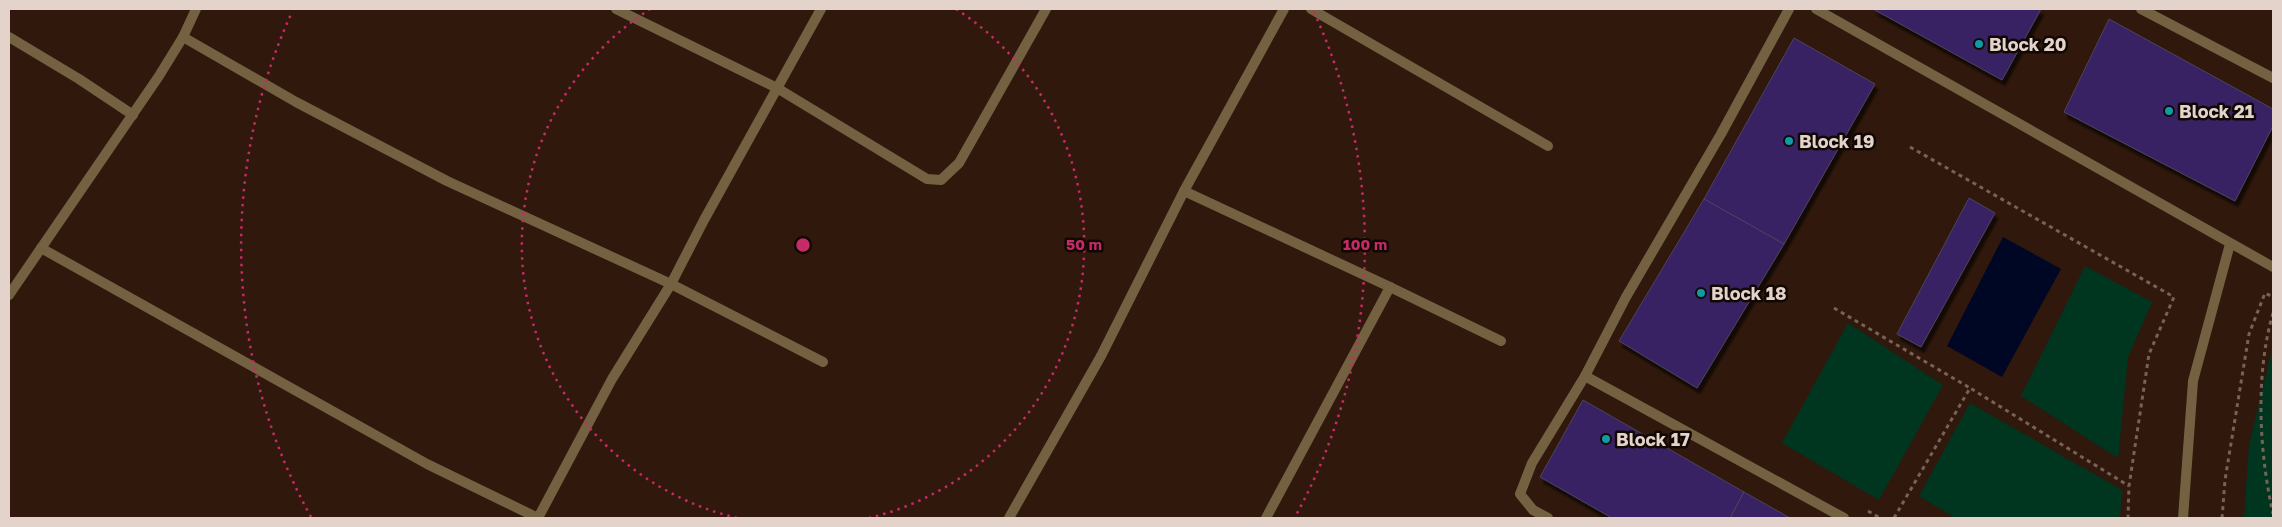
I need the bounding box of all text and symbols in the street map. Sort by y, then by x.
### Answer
place label: Block 20 [1989,33,2066,55]
marker: Block 20 [1973,38,1985,50]
place label: Block 21 [2179,100,2254,122]
marker: Block 21 [2163,105,2175,117]
place label: Block 19 [1799,130,1874,152]
marker: Block 19 [1783,135,1795,147]
text: 50 m [1066,235,1102,253]
text: 100 m [1343,235,1387,253]
centre of rings [794,236,812,254]
place label: Block 18 [1711,282,1787,304]
marker: Block 18 [1695,287,1707,299]
place label: Block 17 [1616,428,1690,450]
marker: Block 17 [1600,433,1612,445]

